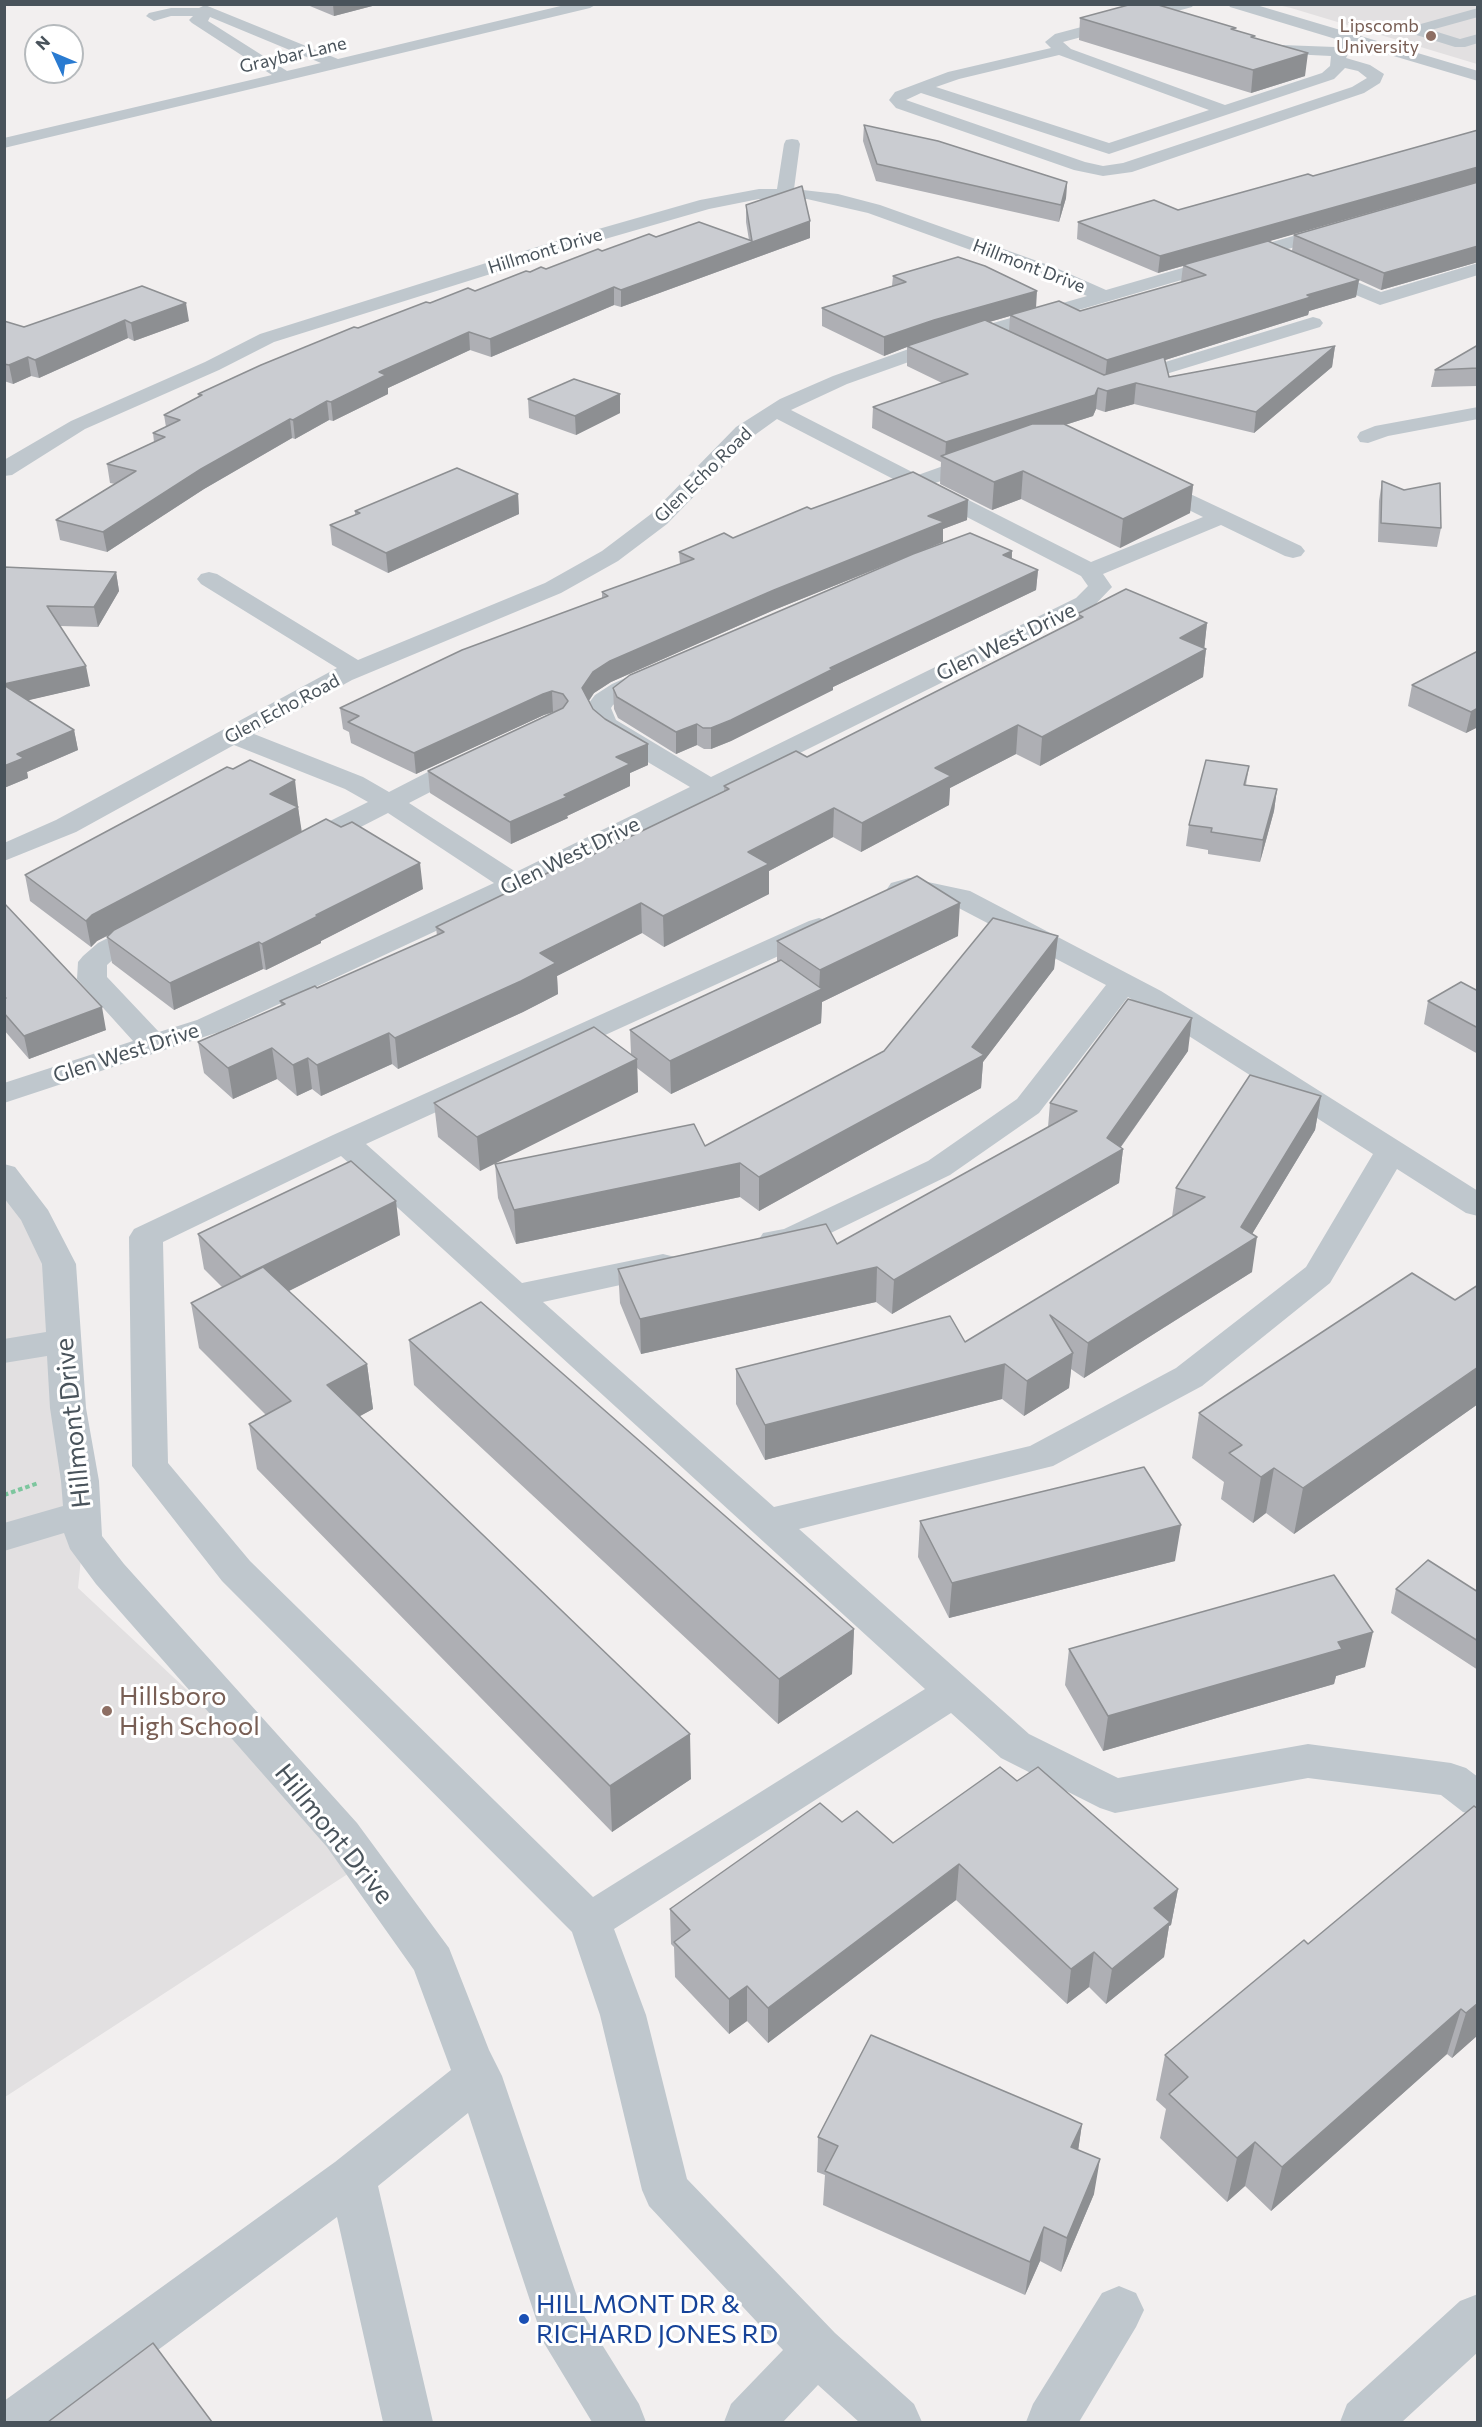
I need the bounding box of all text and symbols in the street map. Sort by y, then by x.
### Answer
place label: Lipscomb University [1336,15,1419,57]
north arrow [24,24,84,84]
marker: Lipscomb University [1424,29,1438,43]
text: N [31,32,53,53]
street label: Graybar Lane [237,32,349,78]
street label: Hillmont Drive [485,223,605,279]
street label: Hillmont Drive [970,235,1088,297]
street label: Glen Echo Road [650,423,756,527]
street label: Glen West Drive [932,597,1080,687]
street label: Glen Echo Road [221,670,343,748]
street label: Glen West Drive [496,811,644,901]
street label: Glen West Drive [50,1018,202,1088]
street label: Hillmont Drive [49,1336,97,1510]
place label: Hillsboro High School [119,1680,260,1742]
marker: Hillsboro High School [100,1704,114,1718]
street label: Hillmont Drive [268,1758,400,1910]
place label: HILLMONT DR & RICHARD JONES RD [536,2288,778,2350]
marker: HILLMONT DR & RICHARD JONES RD [517,2312,531,2326]

